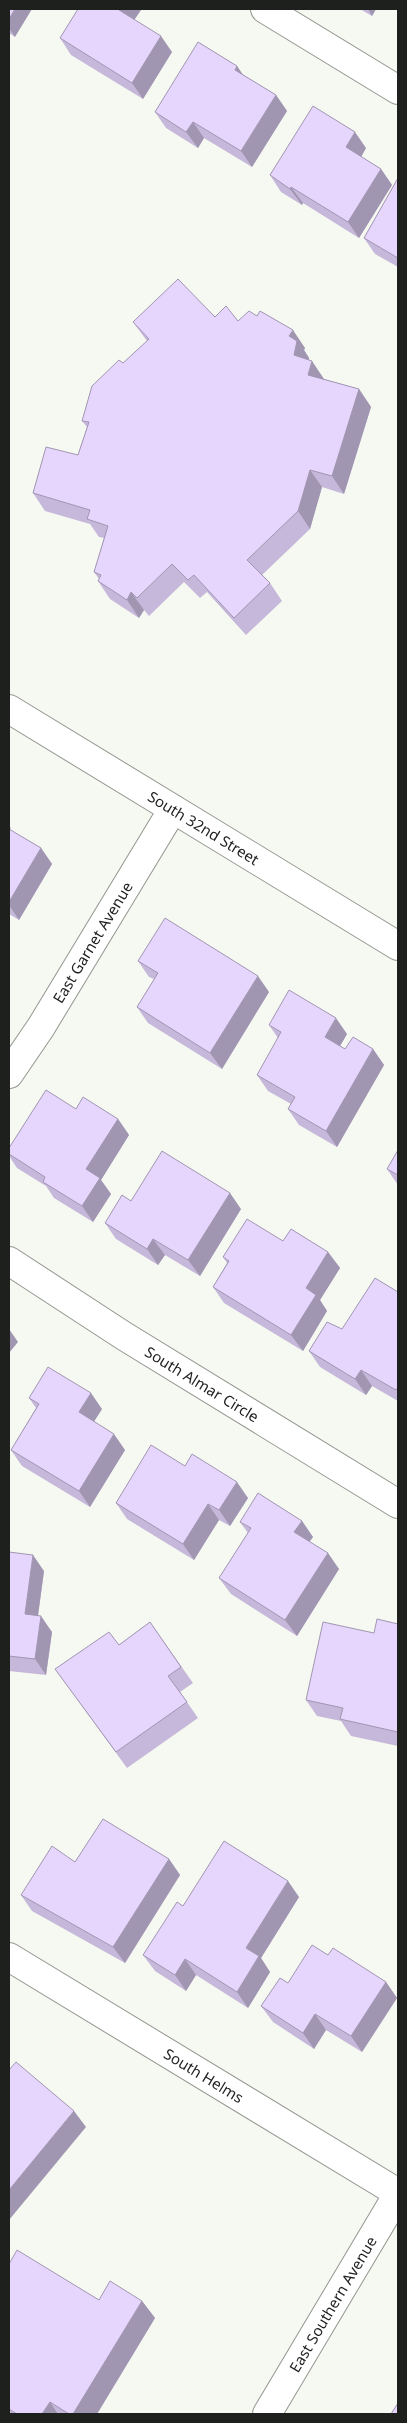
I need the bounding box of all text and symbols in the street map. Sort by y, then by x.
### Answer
street label: South 32nd Street [144,786,264,869]
street label: East Garnet Avenue [48,878,137,1007]
street label: South Almar Circle [142,1341,263,1426]
street label: South Helms [160,2043,248,2107]
street label: East Southern Avenue [284,2232,381,2376]

